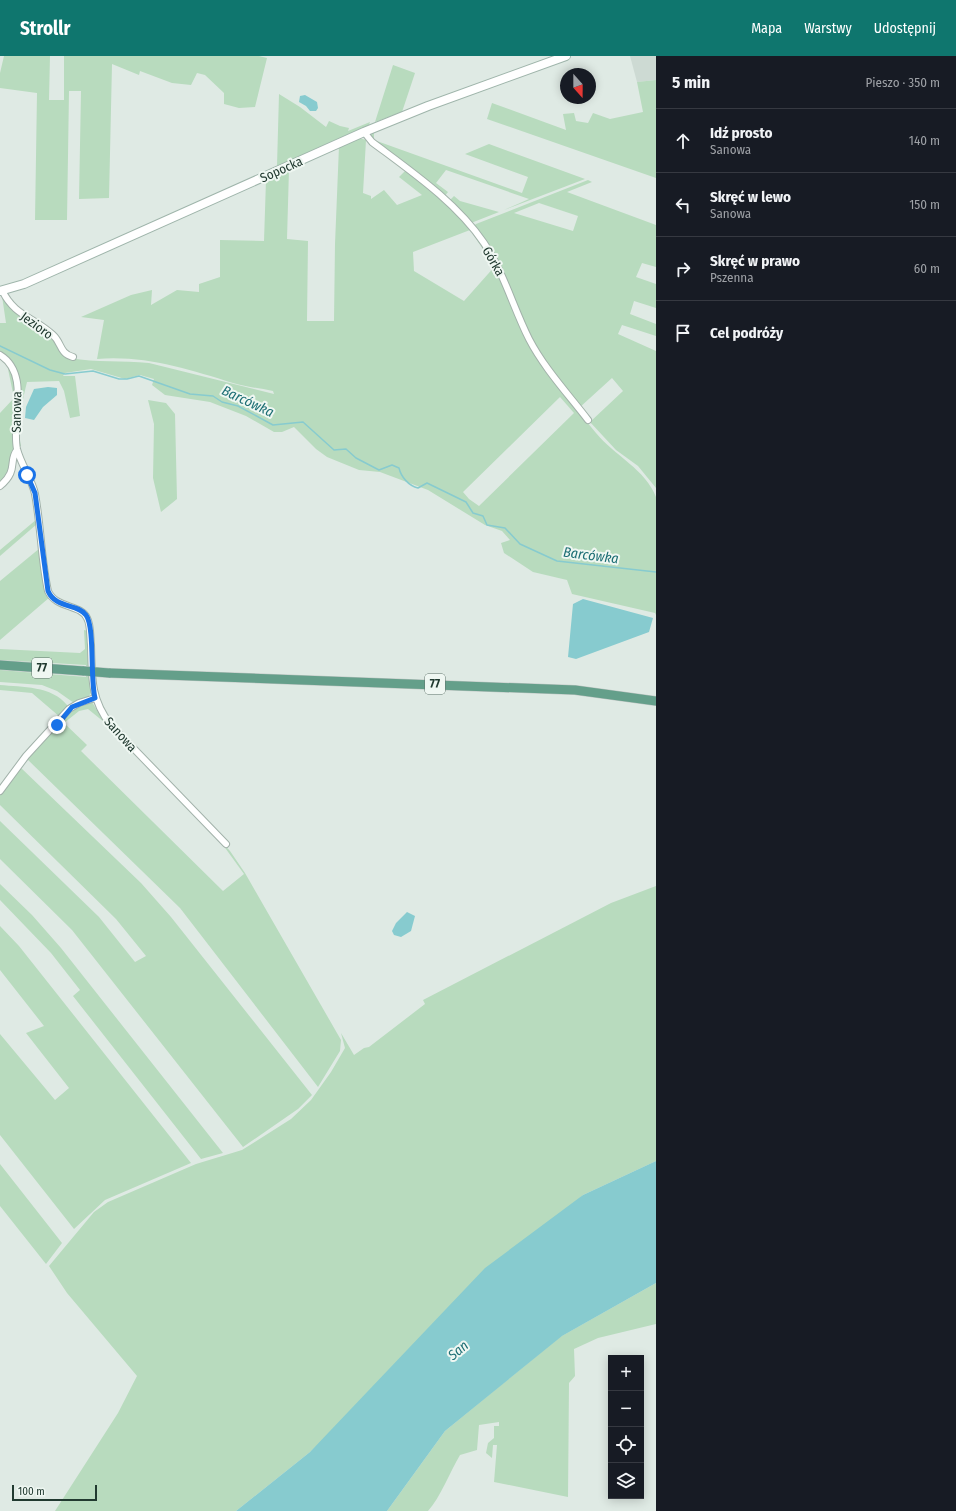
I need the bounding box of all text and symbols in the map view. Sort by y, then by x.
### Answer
text: Strollr [20,17,70,40]
text: Mapa [751,20,782,37]
text: Warstwy [804,20,852,37]
text: Udostępnij [874,20,936,37]
north arrow [560,68,596,104]
text: 5 min [672,72,710,93]
text: Pieszo · 350 m [866,75,940,90]
text: Idź prosto [710,124,772,142]
icon: ahead [672,130,694,152]
text: 140 m [909,133,940,148]
text: Sanowa [710,142,751,157]
street label: Sopocka [258,153,305,185]
text: Skręć w lewo [710,188,791,206]
icon: left [672,194,694,216]
text: 150 m [909,197,940,212]
text: Sanowa [710,206,751,221]
street label: Górka [479,244,508,278]
text: Skręć w prawo [710,252,800,270]
icon: right [672,258,694,280]
text: 60 m [914,261,940,276]
text: Pszenna [710,270,754,285]
street label: Jezioro [18,309,56,342]
icon: arrive [672,322,694,344]
text: Cel podróży [710,324,783,342]
water label: Barcówka [219,382,277,421]
street label: Sanowa [9,391,24,433]
route start [18,466,36,484]
water label: Barcówka [562,544,620,567]
road number: 77 [32,658,52,678]
road number: 77 [425,674,445,694]
street label: Sanowa [101,714,140,755]
route end [48,716,66,734]
water label: San [444,1337,472,1364]
map controls [608,1355,644,1499]
button: + [608,1355,644,1391]
button: − [608,1391,644,1427]
button: locate [608,1427,644,1463]
button: layers [608,1463,644,1499]
scale bar [12,1483,97,1502]
text: 100 m [18,1485,45,1498]

